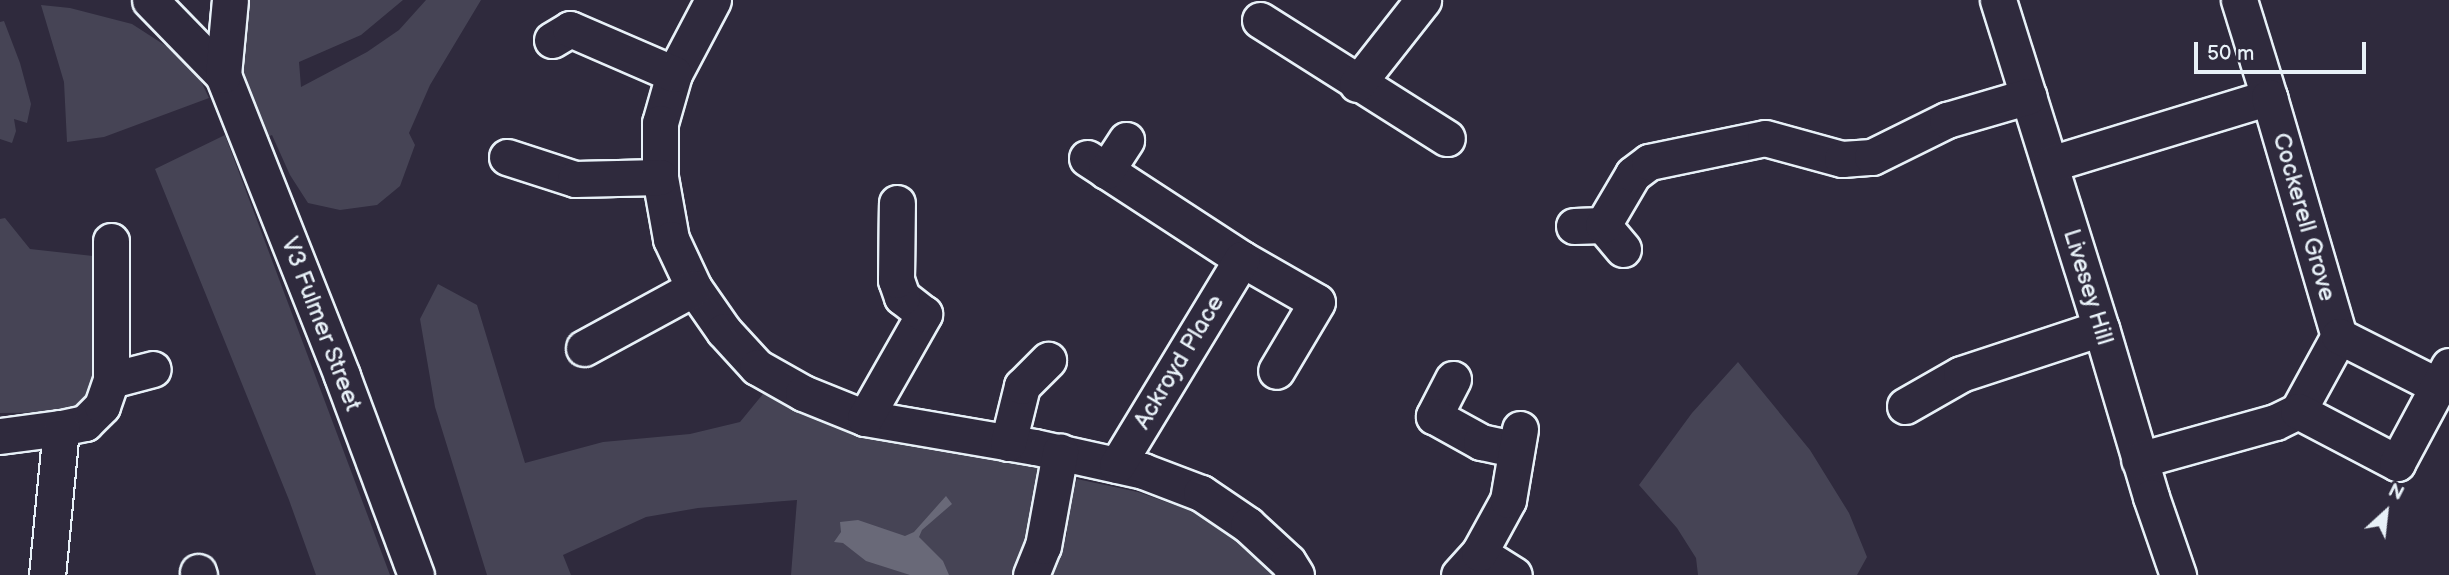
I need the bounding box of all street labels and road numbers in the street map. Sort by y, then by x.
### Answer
street label: Cockerell Grove [2266,129,2342,305]
street label: Livesey Hill [2057,225,2119,349]
street label: V3 Fulmer Street [275,233,367,415]
street label: Ackroyd Place [1128,290,1230,434]

